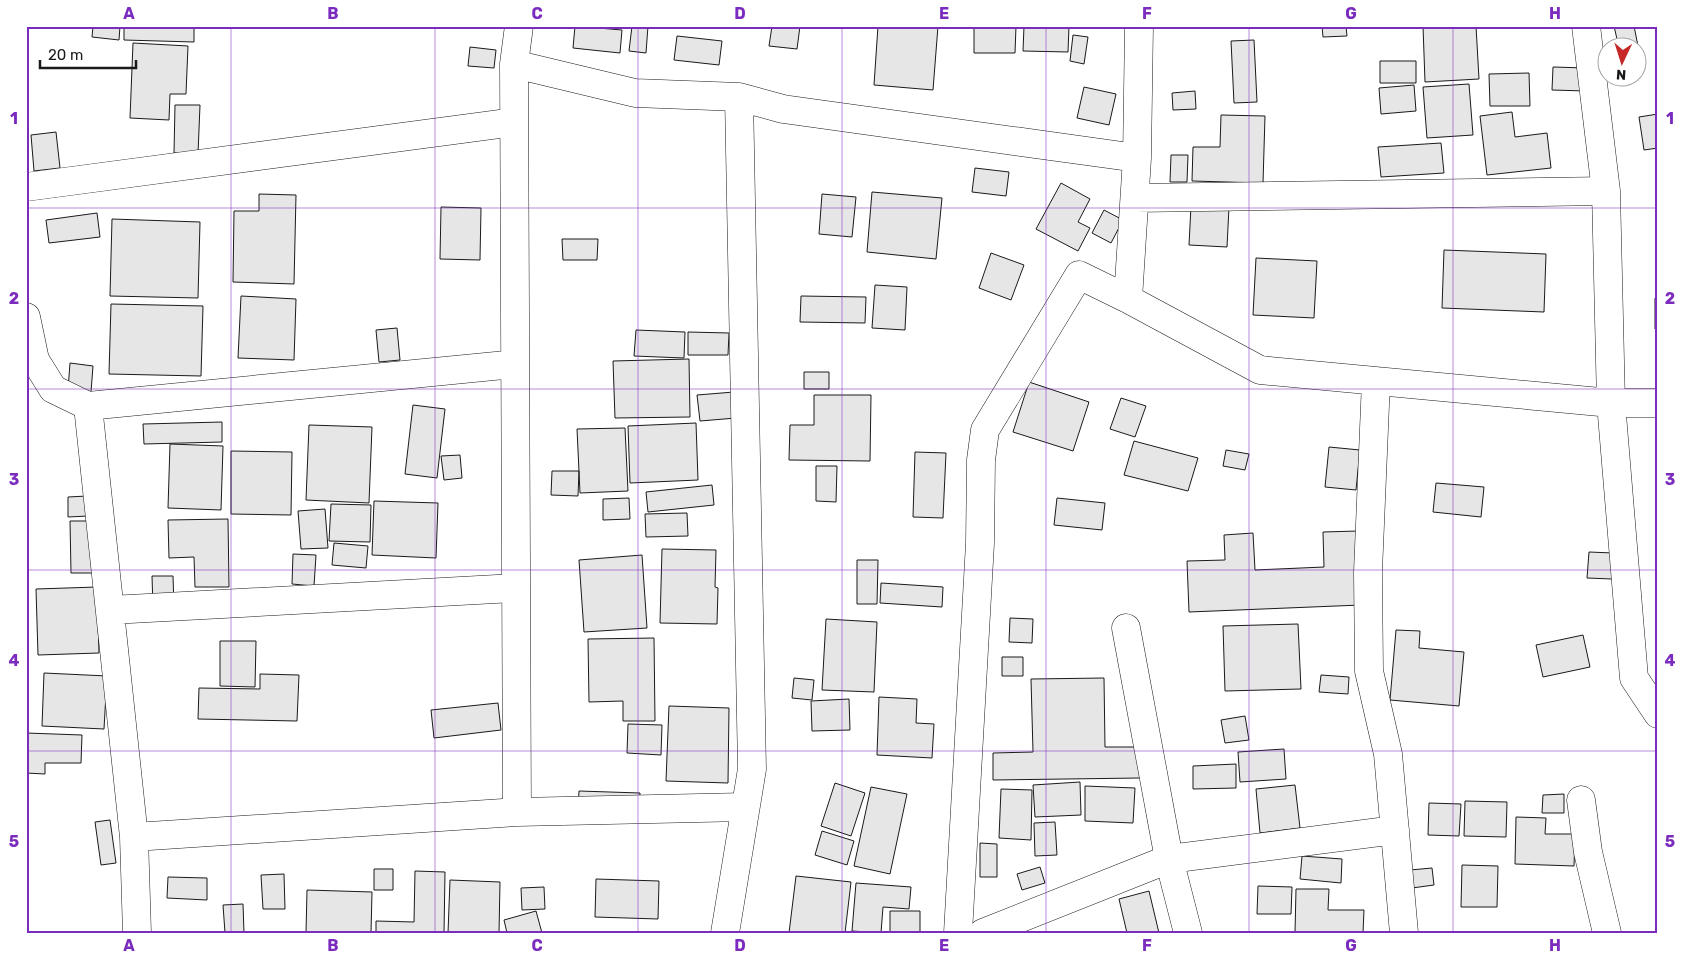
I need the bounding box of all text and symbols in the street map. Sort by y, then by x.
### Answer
text: A [123,4,135,23]
text: B [327,4,339,23]
text: C [531,4,543,23]
text: D [734,4,746,23]
text: E [939,4,949,23]
text: F [1142,4,1152,23]
text: G [1345,4,1357,23]
text: H [1549,4,1561,23]
scale bar [40,38,136,70]
north arrow [1596,38,1646,88]
text: 20 m [48,46,83,64]
text: N [1616,66,1627,83]
text: 1 [10,109,18,128]
text: 1 [1666,109,1674,128]
text: 2 [9,289,19,308]
text: 2 [1665,289,1675,308]
text: 3 [9,470,19,489]
text: 3 [1665,470,1675,489]
text: 4 [9,651,20,670]
text: 4 [1665,651,1676,670]
text: 5 [9,832,19,851]
text: 5 [1665,832,1675,851]
text: A [123,936,135,955]
text: B [327,936,339,955]
text: C [531,936,543,955]
text: D [734,936,746,955]
text: E [939,936,949,955]
text: F [1142,936,1152,955]
text: G [1345,936,1357,955]
text: H [1549,936,1561,955]

